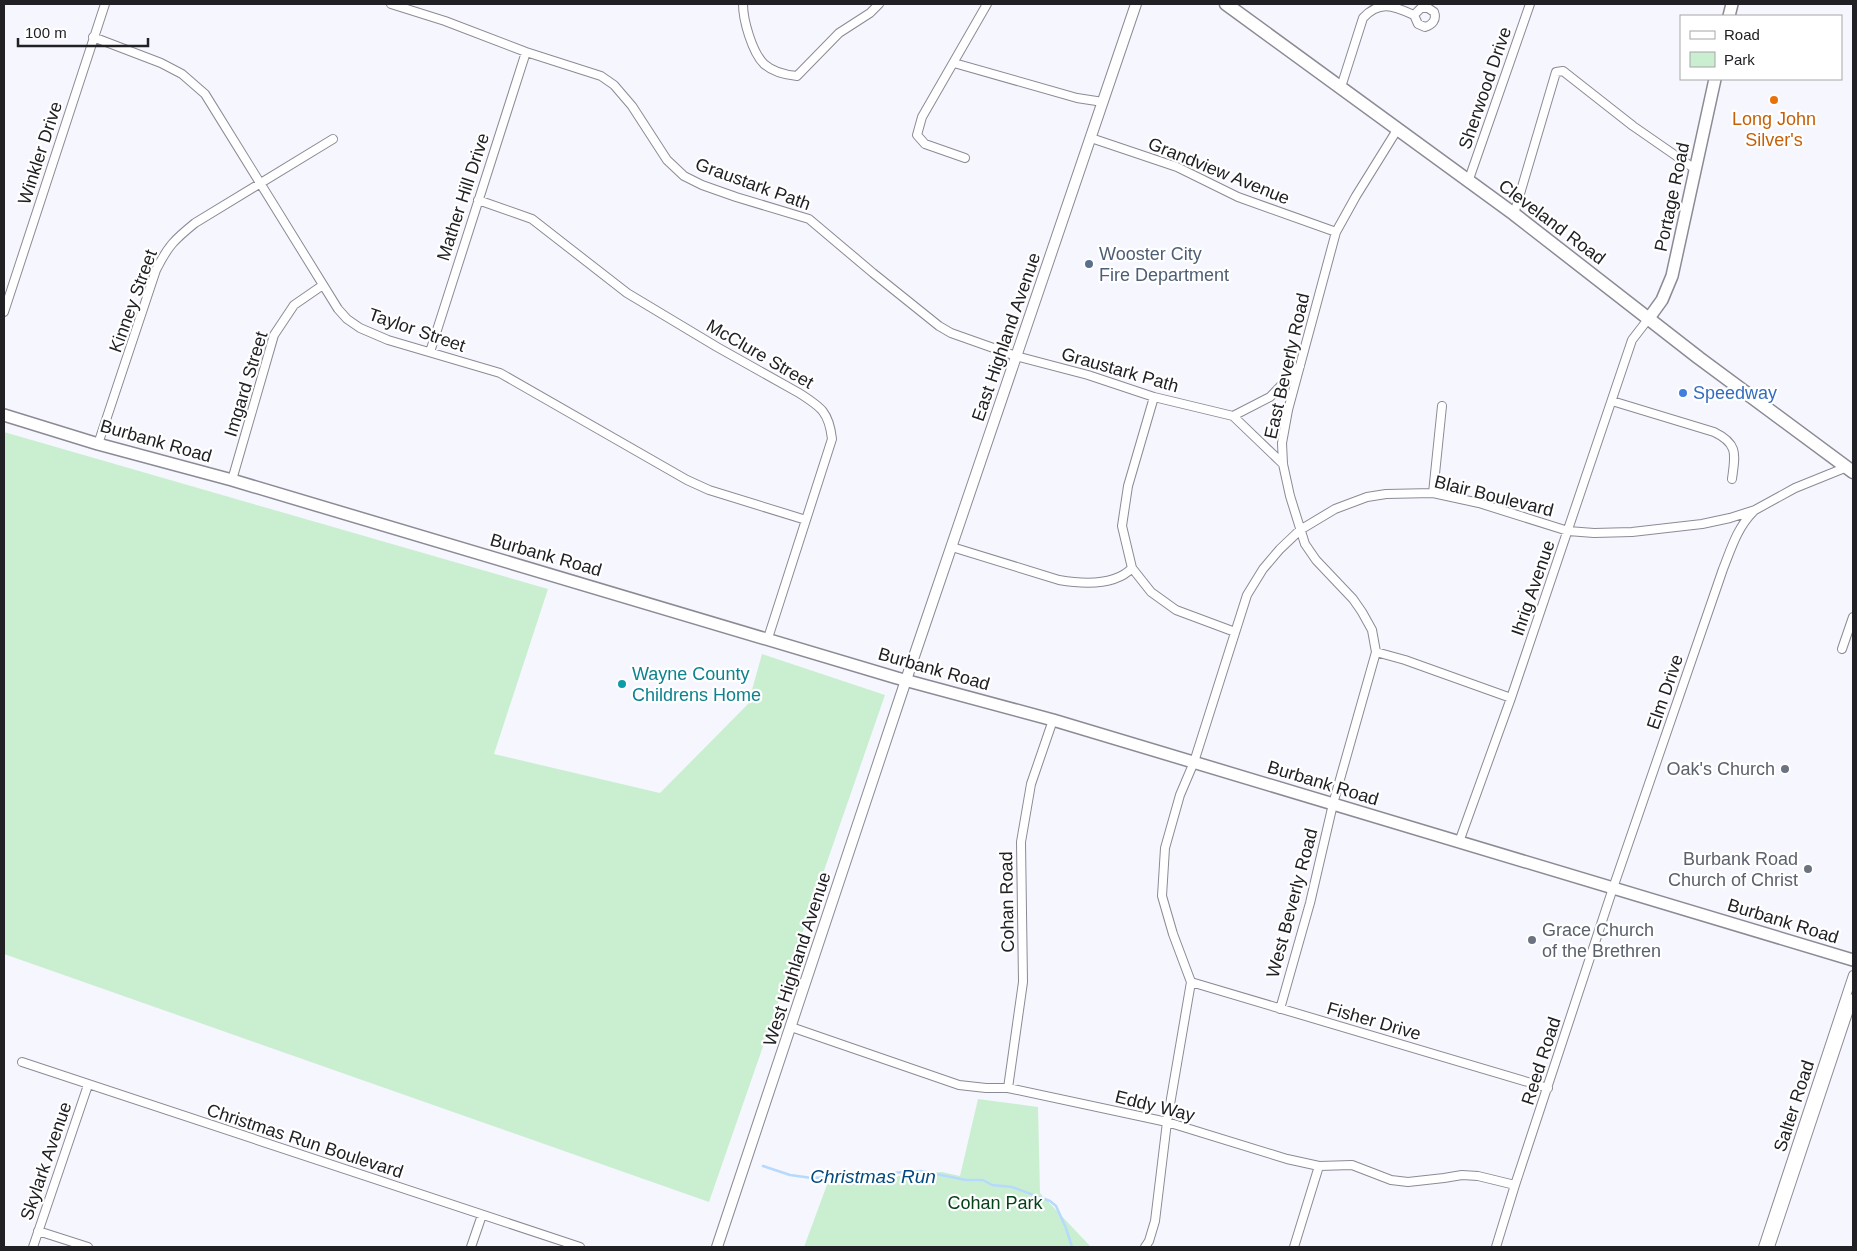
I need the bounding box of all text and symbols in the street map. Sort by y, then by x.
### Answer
scale bar [18,15,148,47]
legend [1680,15,1842,80]
text: 100 m [25,24,67,41]
street label: Sherwood Drive [1455,24,1515,152]
text: Road [1724,26,1760,43]
text: Park [1724,51,1755,68]
marker: Long John Silver's [1768,94,1780,106]
street label: Winkler Drive [14,99,66,207]
place label: Long John Silver's [1732,109,1816,150]
street label: Mather Hill Drive [433,131,493,263]
street label: Grandview Avenue [1145,133,1293,209]
street label: Portage Road [1651,141,1693,253]
street label: Graustark Path [693,154,813,214]
street label: Cleveland Road [1495,175,1609,269]
place label: Wooster City Fire Department [1099,244,1229,285]
street label: Kinney Street [105,247,161,355]
street label: East Highland Avenue [968,250,1044,424]
marker: Wooster City Fire Department [1083,258,1095,270]
street label: East Beverly Road [1260,291,1314,441]
street label: Taylor Street [366,304,468,356]
street label: McClure Street [703,315,817,393]
street label: Imgard Street [220,329,272,439]
street label: Graustark Path [1059,344,1181,396]
place label: Speedway [1693,383,1777,403]
marker: Speedway [1677,387,1689,399]
street label: Burbank Road [98,416,214,466]
street label: Blair Boulevard [1432,472,1556,520]
street label: Burbank Road [488,530,604,580]
street label: Ihrig Avenue [1507,538,1559,638]
street label: Burbank Road [876,644,992,694]
street label: Elm Drive [1643,652,1687,732]
place label: Wayne County Childrens Home [632,664,761,705]
marker: Wayne County Childrens Home [616,678,628,690]
street label: Burbank Road [1265,757,1381,809]
place label: Oak's Church [1667,759,1775,779]
marker: Oak's Church [1779,763,1791,775]
street label: West Beverly Road [1262,826,1322,980]
place label: Burbank Road Church of Christ [1668,849,1798,890]
street label: Cohan Road [996,851,1018,953]
marker: Burbank Road Church of Christ [1802,863,1814,875]
street label: West Highland Avenue [759,870,835,1048]
street label: Burbank Road [1725,895,1841,947]
place label: Grace Church of the Brethren [1542,920,1661,961]
marker: Grace Church of the Brethren [1526,934,1538,946]
street label: Fisher Drive [1325,998,1423,1044]
street label: Reed Road [1517,1015,1565,1107]
street label: Salter Road [1770,1058,1818,1154]
street label: Eddy Way [1113,1086,1197,1126]
street label: Skylark Avenue [16,1099,76,1223]
street label: Christmas Run Boulevard [204,1100,406,1182]
water label: Christmas Run [810,1166,936,1187]
park label: Cohan Park [947,1193,1044,1213]

